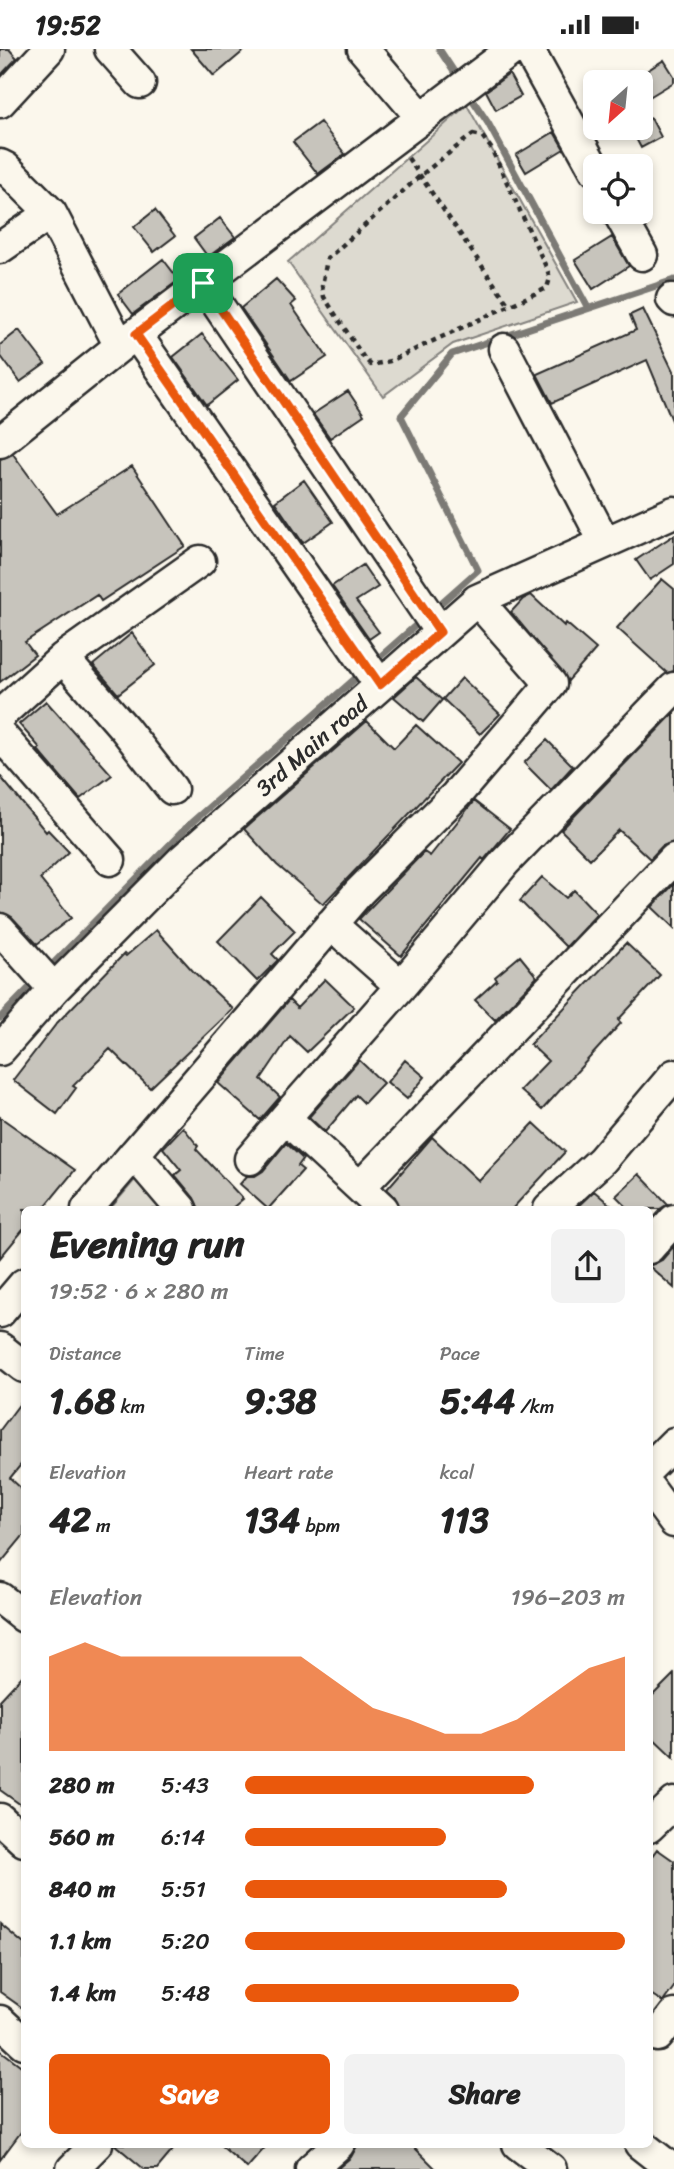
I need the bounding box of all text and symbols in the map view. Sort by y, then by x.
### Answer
text: 19:52 [35,2,101,48]
north arrow [583,70,653,140]
map controls [583,70,653,224]
button: locate [583,154,653,224]
pin [173,253,233,313]
icon: arrive [184,264,222,302]
street label: 3rd Main road [246,683,380,807]
text: Evening run [49,1211,245,1278]
button: share [551,1229,625,1303]
text: 19:52 · 6 × 280 m [49,1271,229,1312]
text: Distance [49,1337,121,1370]
text: Time [244,1337,285,1370]
text: Pace [440,1337,480,1370]
text: 1.68 [49,1370,116,1432]
text: 9:38 [244,1370,317,1432]
text: 5:44 [440,1370,515,1432]
text: km [116,1390,145,1423]
text: /km [515,1390,554,1423]
text: Elevation [49,1456,126,1489]
text: Heart rate [244,1456,334,1489]
text: kcal [440,1456,474,1489]
text: 42 [49,1489,91,1551]
text: 134 [244,1489,300,1551]
text: 113 [440,1489,489,1551]
text: m [91,1509,111,1542]
text: bpm [300,1509,340,1542]
text: Elevation [49,1577,142,1618]
text: 196–203 m [511,1577,625,1618]
text: 280 m [49,1765,114,1806]
text: 5:43 [161,1765,209,1806]
text: 560 m [49,1817,114,1858]
text: 6:14 [161,1817,205,1858]
text: 840 m [49,1869,115,1910]
text: 5:51 [161,1869,206,1910]
text: 1.1 km [49,1921,112,1962]
text: 5:20 [161,1921,210,1962]
text: 1.4 km [49,1973,116,2014]
text: 5:48 [161,1973,210,2014]
button: Save [49,2054,330,2134]
button: Share [344,2054,625,2134]

